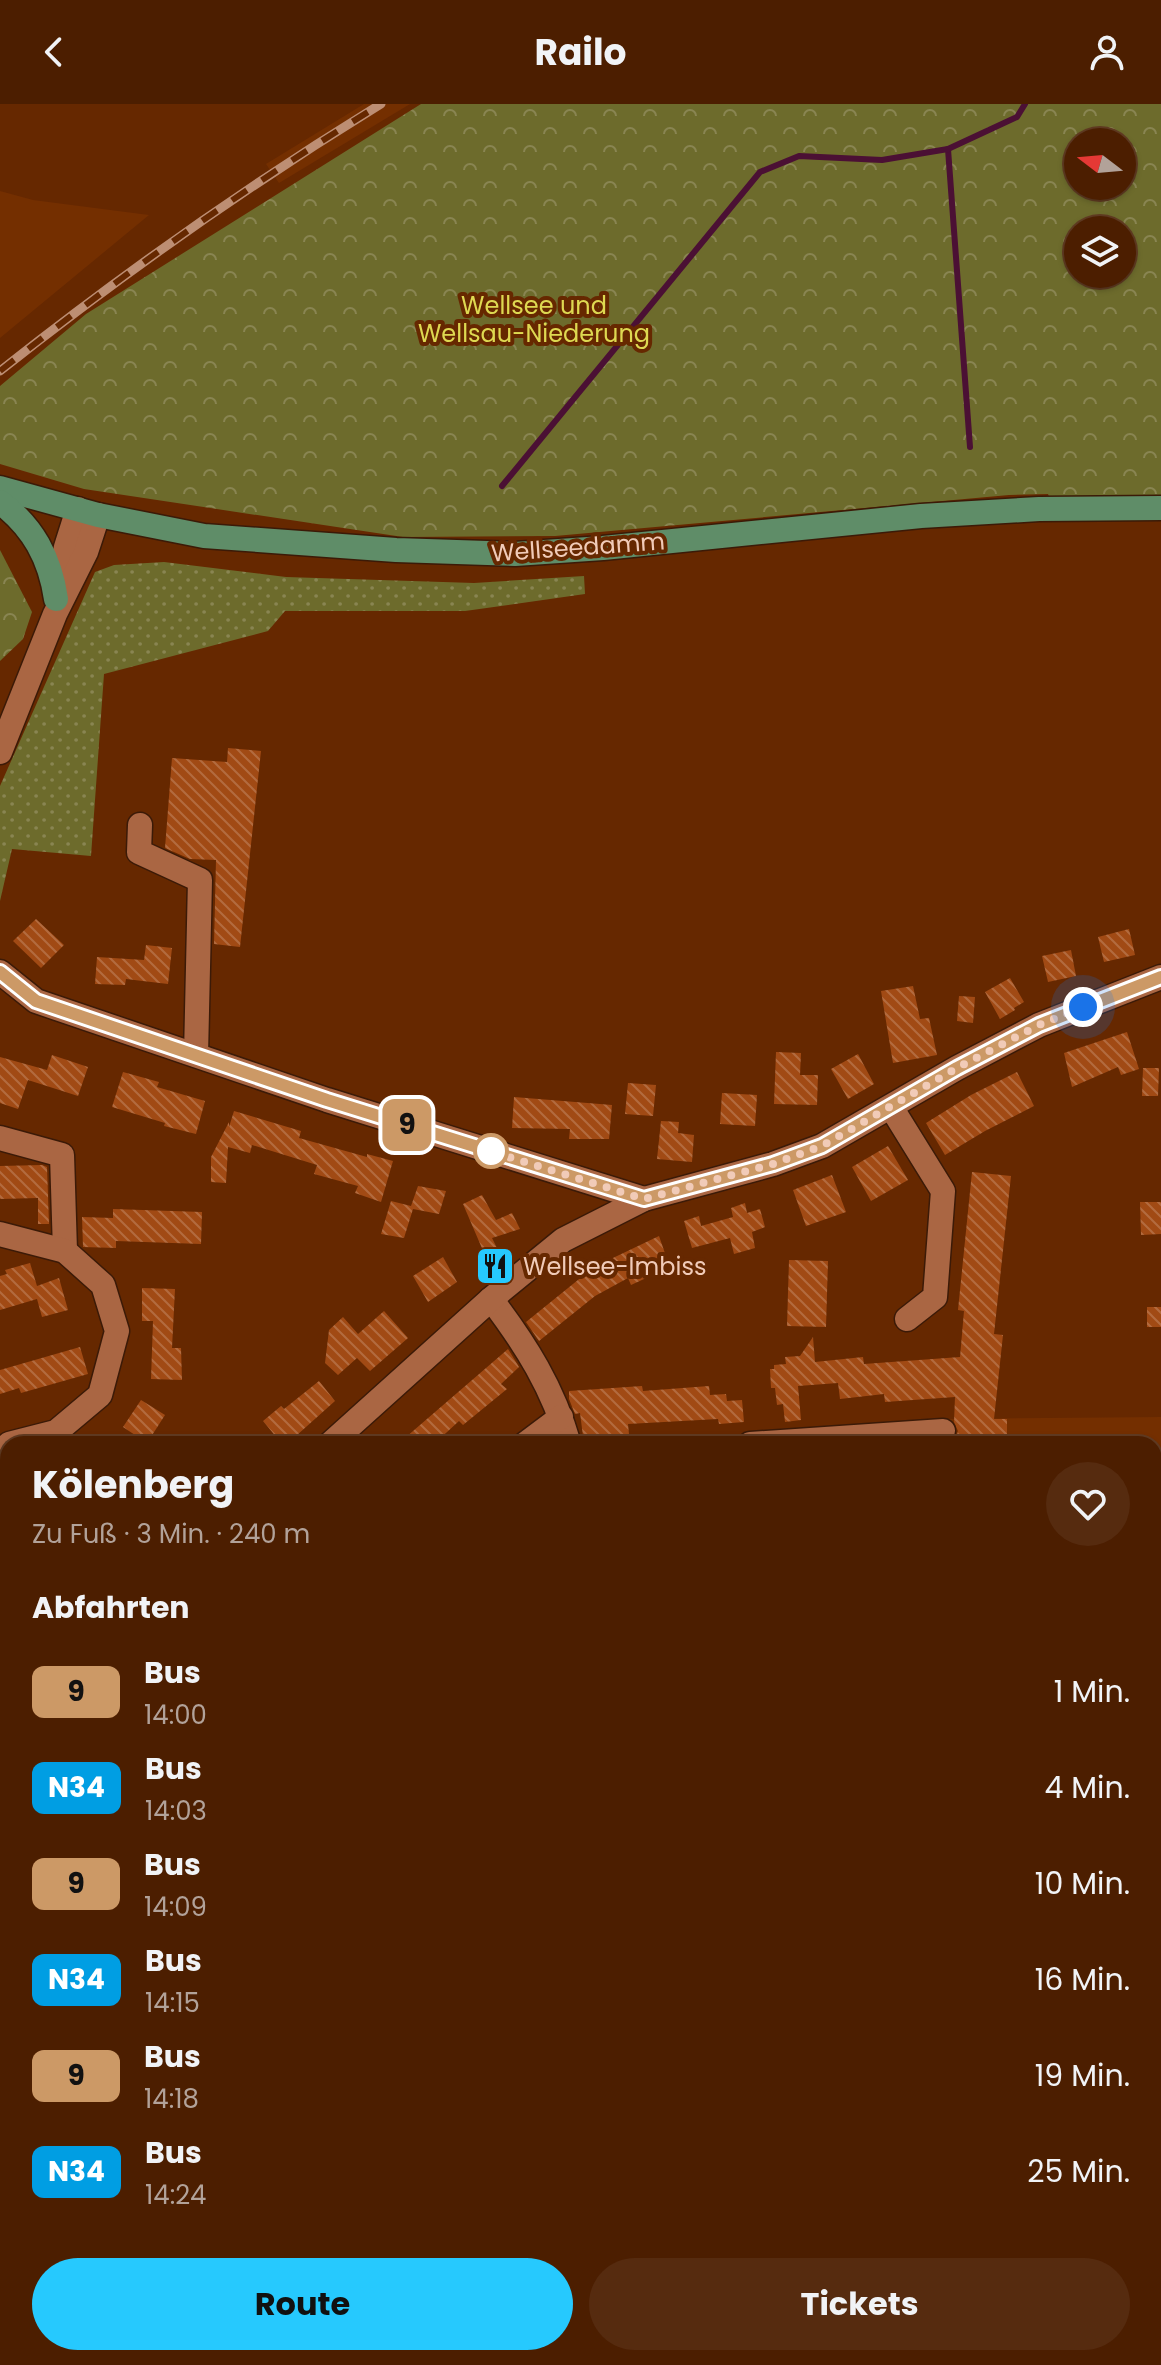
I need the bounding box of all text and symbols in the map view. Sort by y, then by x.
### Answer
text: Railo [534,27,627,78]
icon: back [32,30,76,74]
icon: person [1085,30,1129,74]
north arrow [1064,128,1136,200]
map controls [1064,128,1136,288]
button: layers [1064,216,1136,288]
park label: Wellsee und Wellsau-Niederung [418,289,650,350]
street label: Wellseedamm [490,524,666,570]
your location [1063,987,1103,1027]
line badge: 9 [381,1099,433,1151]
text: 9 [398,1105,416,1144]
unlabelled marker [474,1134,508,1168]
restaurant icon: Wellsee-Imbiss [474,1245,516,1287]
place label: Wellsee-Imbiss [523,1250,706,1283]
text: Kölenberg [32,1458,234,1511]
button: heart [1046,1462,1130,1546]
text: Zu Fuß · 3 Min. · 240 m [32,1516,310,1552]
text: Abfahrten [32,1586,190,1629]
text: Bus [144,1651,201,1694]
text: 1 Min. [1054,1670,1130,1713]
text: 9 [67,1672,85,1711]
text: 14:00 [144,1697,207,1733]
text: Bus [145,1747,202,1790]
text: 4 Min. [1044,1766,1130,1809]
text: N34 [48,1768,105,1807]
text: 14:03 [145,1793,207,1829]
text: Bus [144,1843,201,1886]
text: 10 Min. [1035,1862,1130,1905]
text: 9 [67,1864,85,1903]
text: 14:09 [144,1889,207,1925]
text: Bus [145,1939,202,1982]
text: 16 Min. [1035,1958,1130,2001]
text: N34 [48,1960,105,1999]
text: 14:15 [145,1985,200,2021]
text: Bus [144,2035,201,2078]
text: 19 Min. [1035,2054,1130,2097]
text: 9 [67,2056,85,2095]
text: 14:18 [144,2081,199,2117]
text: Bus [145,2131,202,2174]
text: 25 Min. [1027,2150,1130,2193]
text: N34 [48,2152,105,2191]
text: 14:24 [145,2177,206,2213]
button: Route [32,2258,573,2350]
button: Tickets [589,2258,1130,2350]

